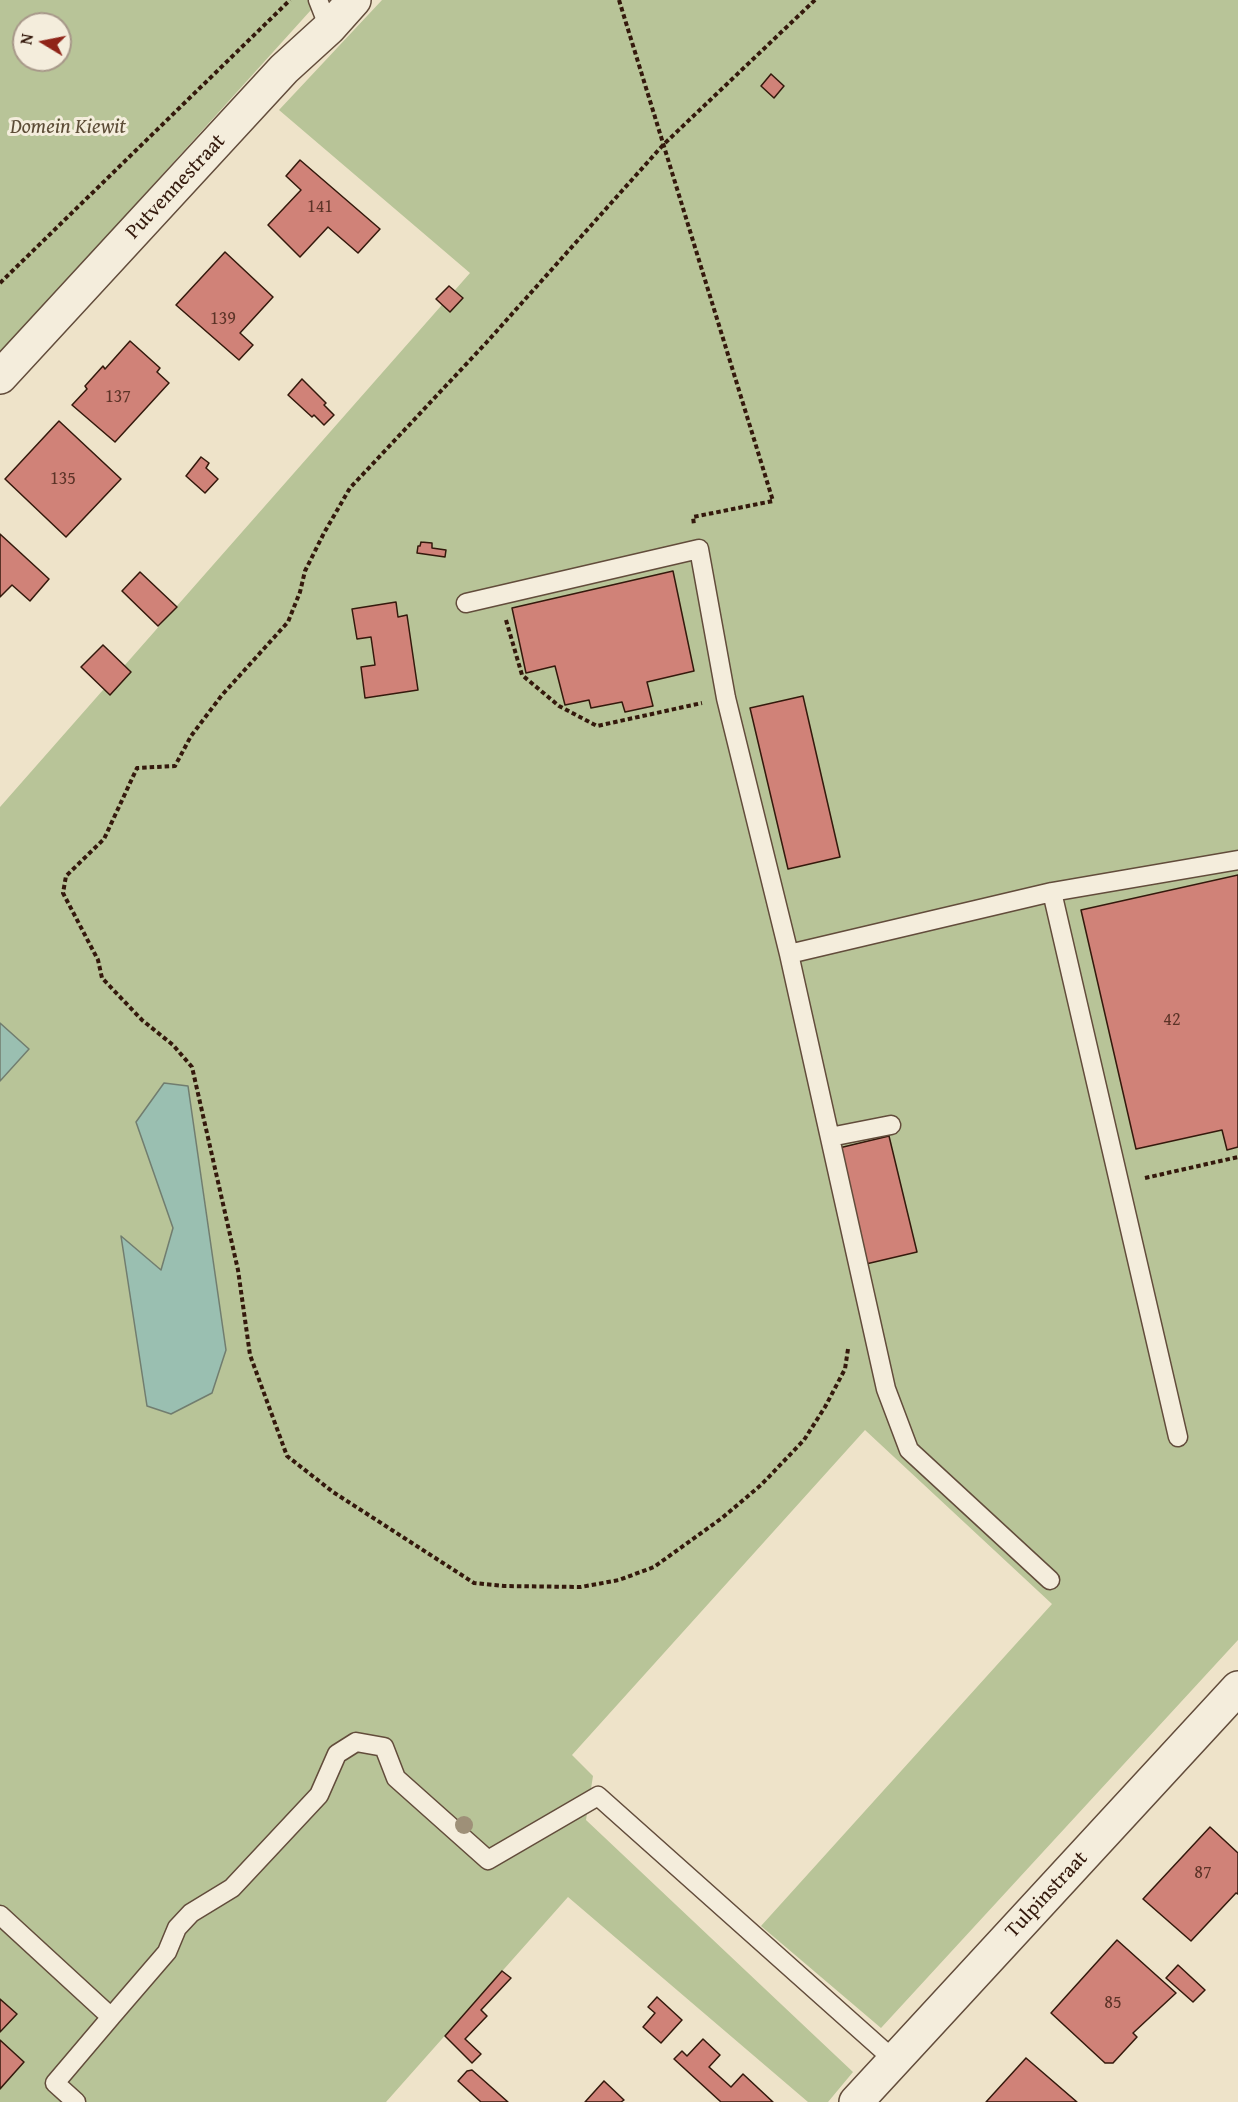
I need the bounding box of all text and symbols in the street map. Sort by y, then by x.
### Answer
north arrow [12,12,72,72]
text: N [13,32,39,47]
park label: Domein Kiewit [10,115,126,141]
street label: Putvennestraat [121,129,231,245]
house number: 141 [307,196,333,218]
house number: 139 [210,308,236,330]
house number: 137 [105,386,131,408]
house number: 135 [50,468,76,490]
house number: 42 [1163,1009,1181,1031]
street label: Tulpinstraat [1000,1846,1094,1944]
house number: 87 [1194,1862,1212,1884]
house number: 85 [1104,1992,1122,2014]

